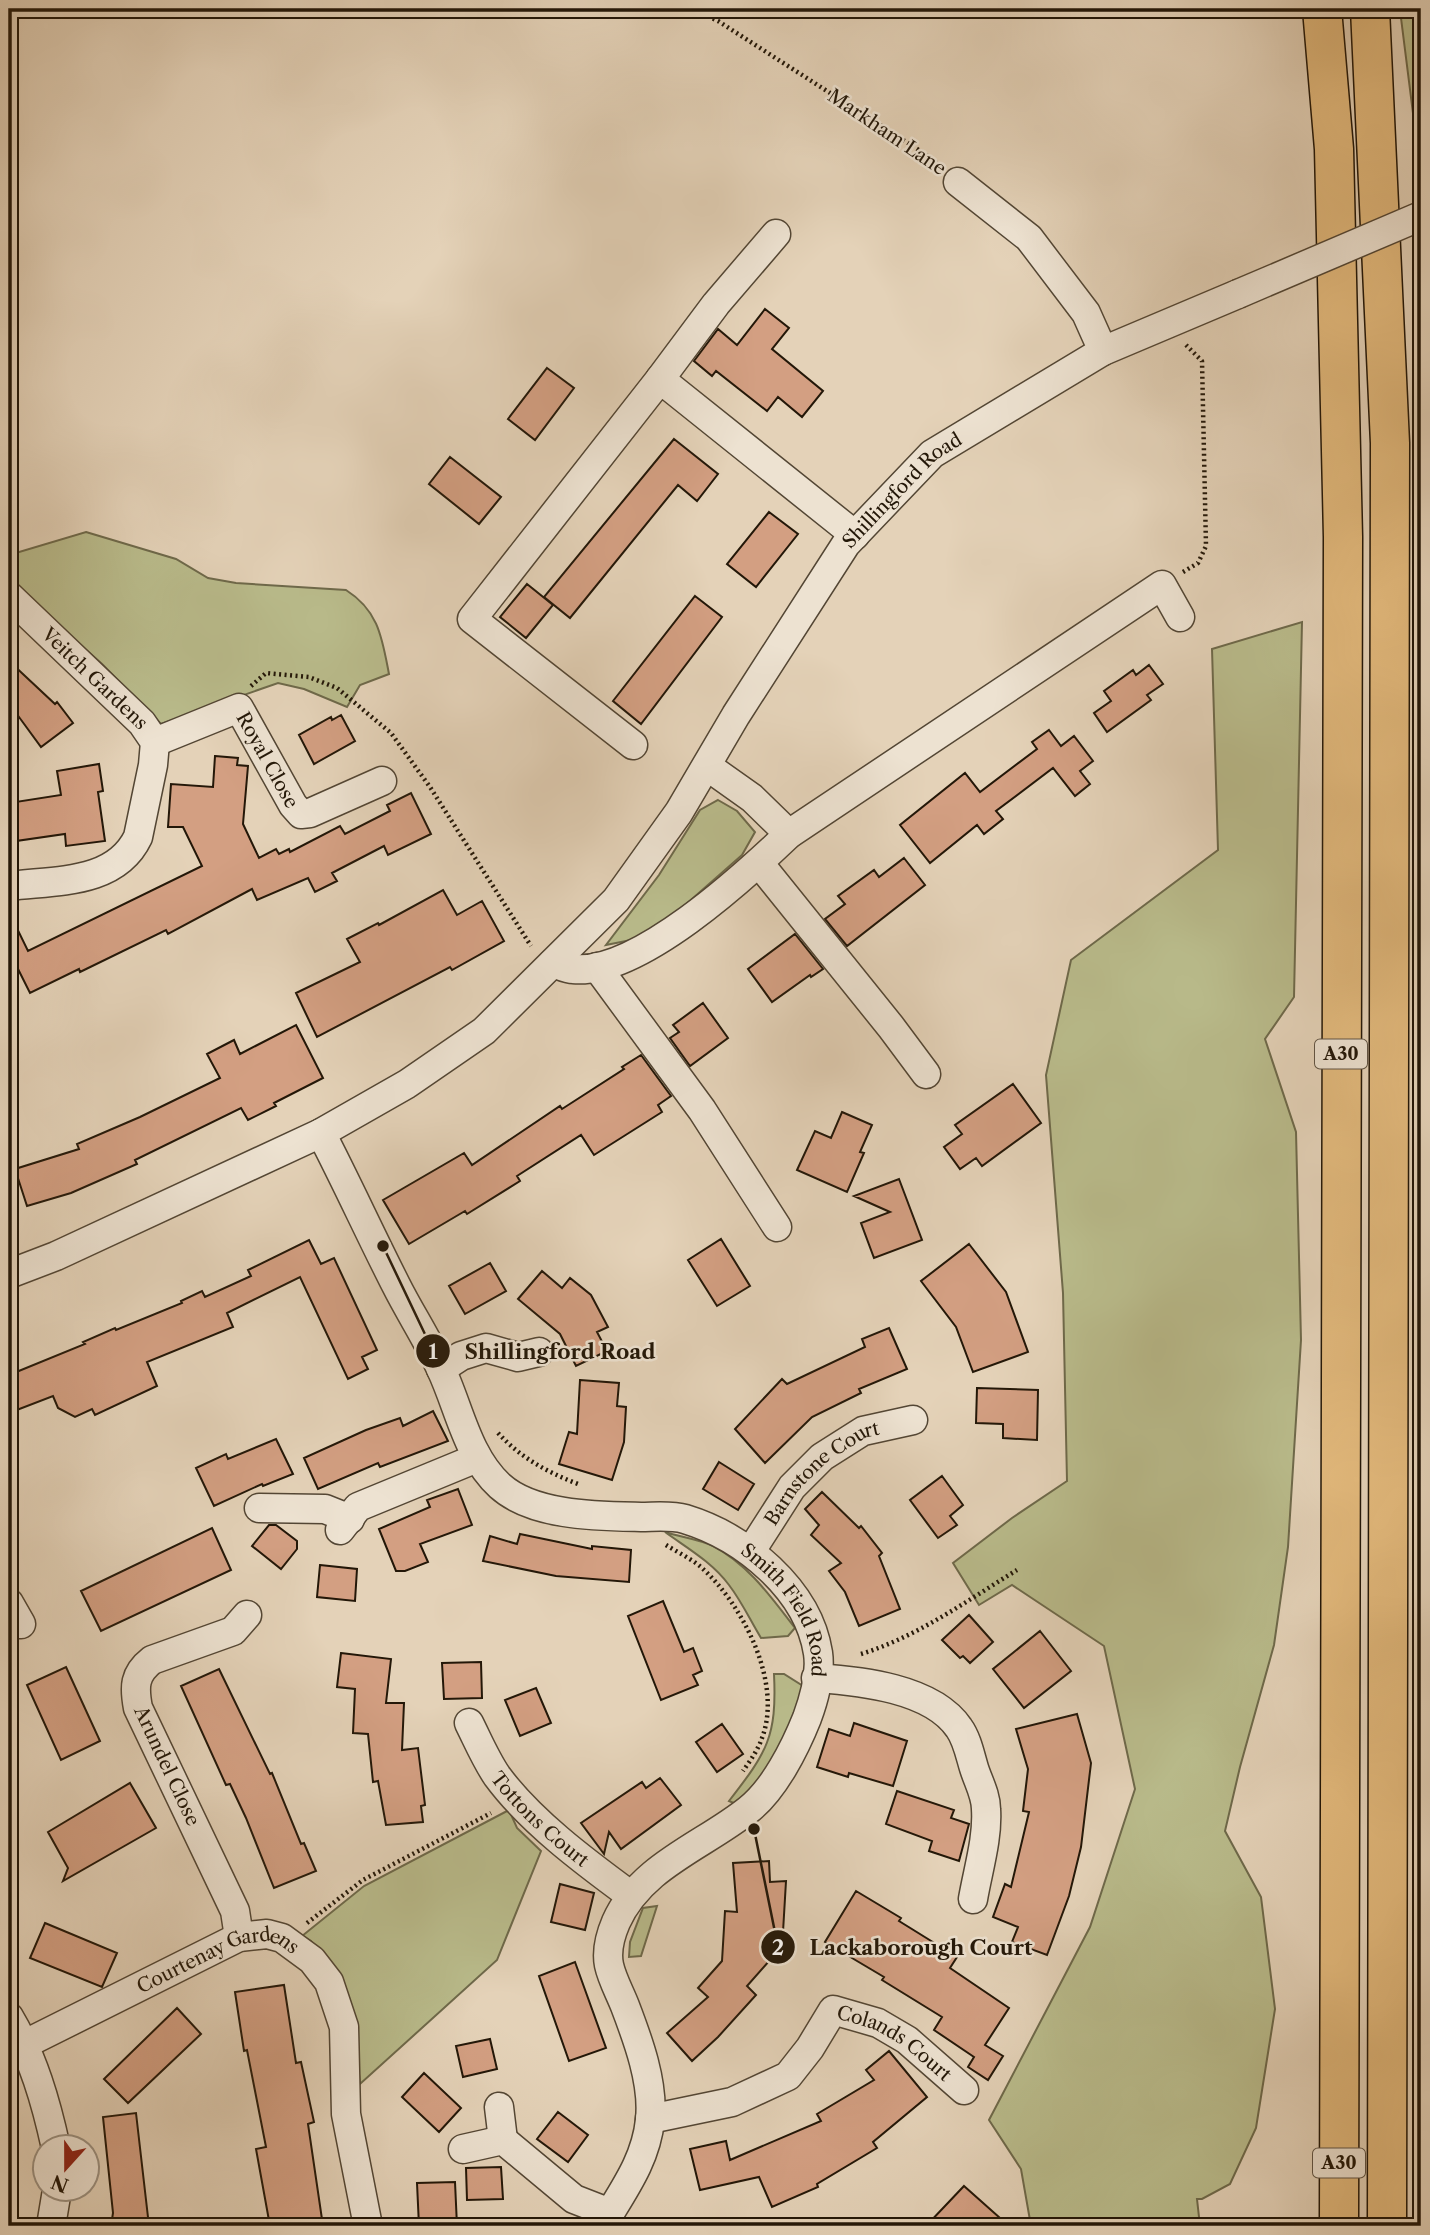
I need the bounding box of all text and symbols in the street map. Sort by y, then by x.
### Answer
street label: Markham Lane [823,84,951,180]
street label: Shillingford Road [837,427,966,553]
street label: Veitch Gardens [37,622,153,734]
street label: Royal Close [232,708,304,812]
road number: A30 [1315,1040,1367,1069]
callout: Shillingford Road [415,1330,669,1372]
text: 1 [428,1339,438,1364]
text: Shillingford Road [465,1339,655,1364]
street label: Barnstone Court [759,1416,881,1529]
street label: Smith Field Road [737,1538,830,1678]
street label: Arundel Close [129,1702,205,1830]
street label: Tottons Court [486,1767,594,1872]
street label: Courtenay Gardens [133,1922,304,1998]
callout: Lackaborough Court [760,1926,1046,1968]
text: 2 [772,1935,784,1960]
text: Lackaborough Court [810,1935,1033,1960]
street label: Colands Court [834,2000,957,2086]
north arrow [32,2134,102,2204]
road number: A30 [1313,2148,1365,2178]
text: N [48,2170,72,2197]

